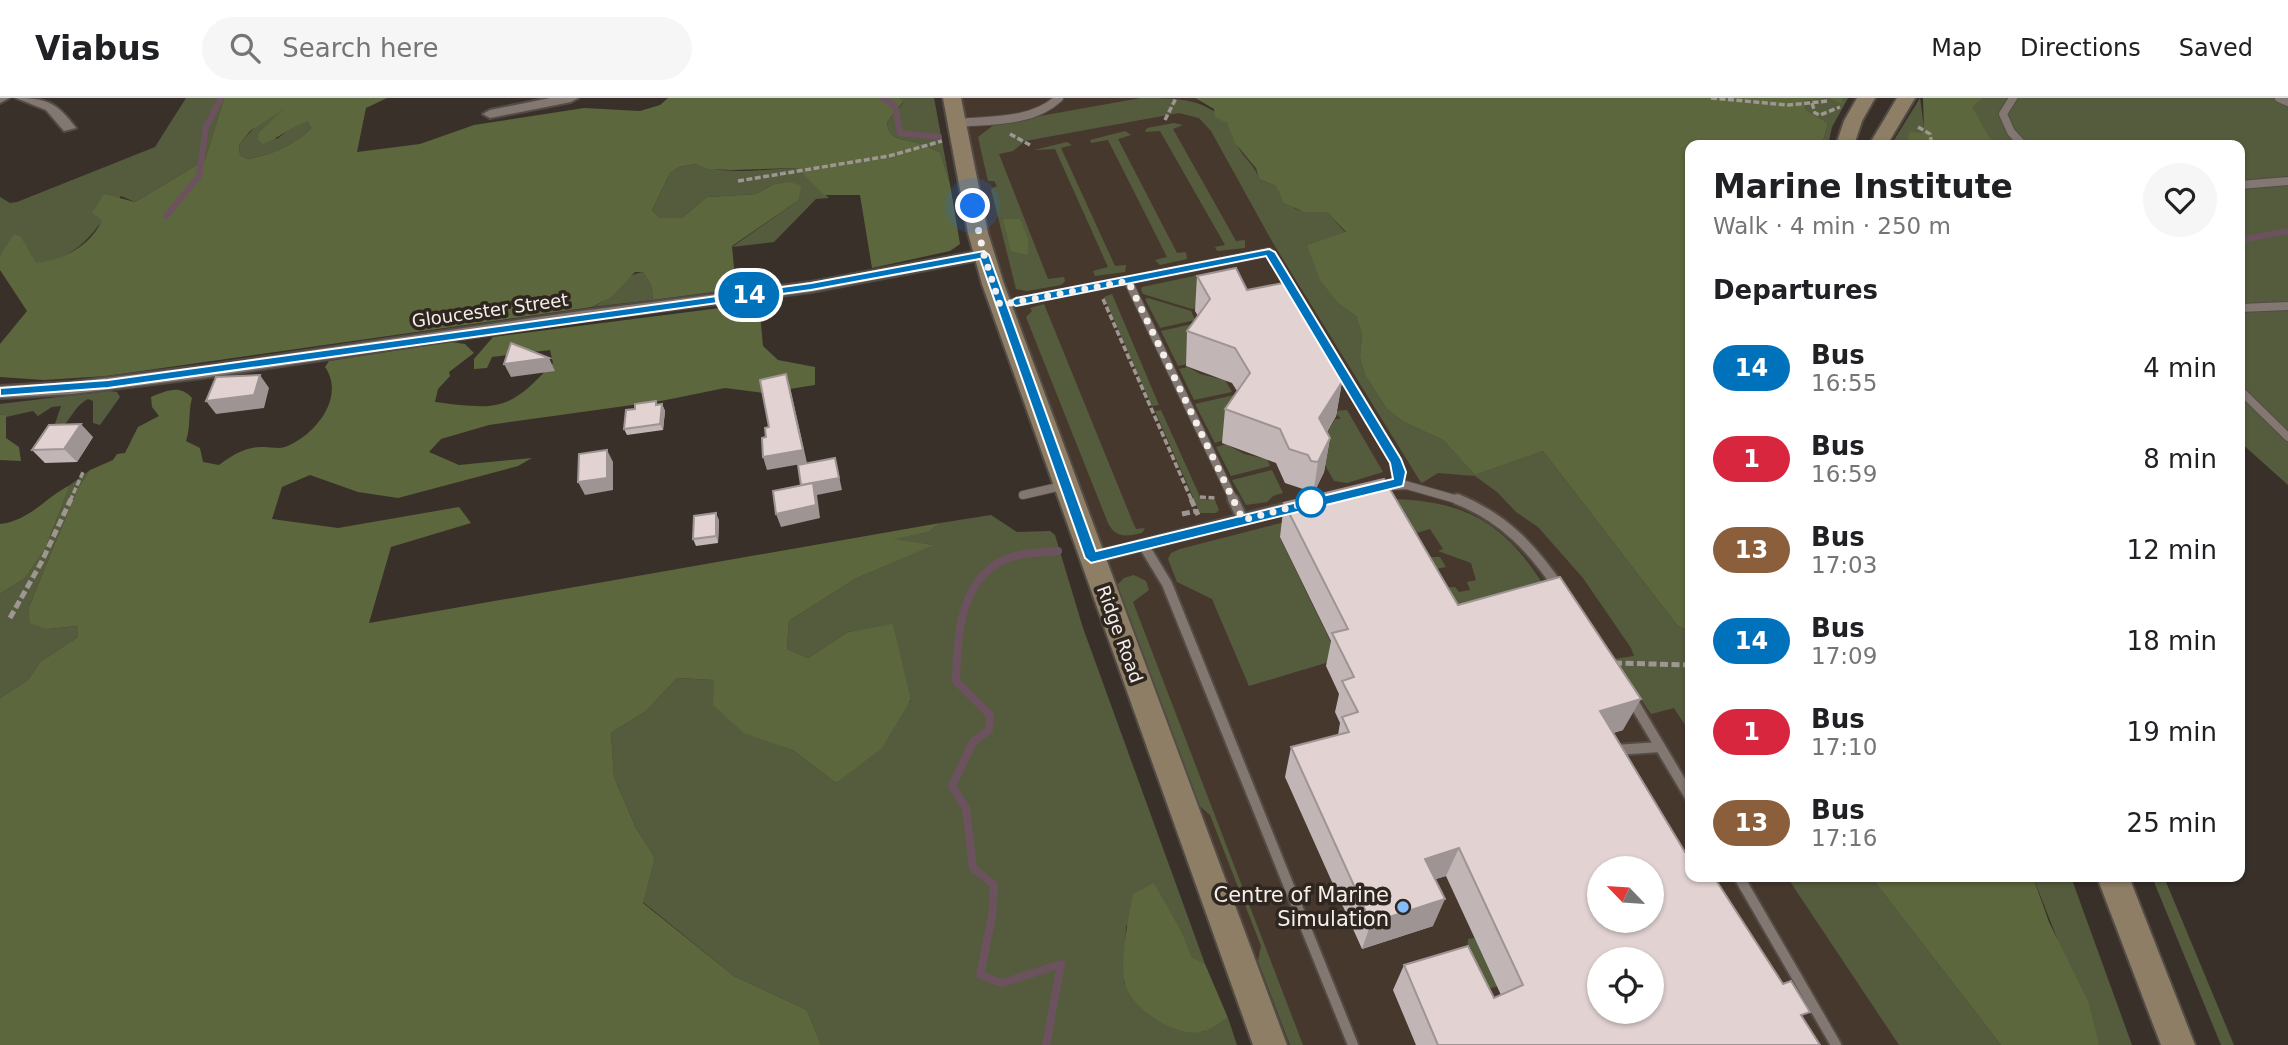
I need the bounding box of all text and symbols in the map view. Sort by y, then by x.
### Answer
search box [202,17,692,80]
text: Viabus [35,29,160,68]
icon: search [226,29,264,67]
text: Search here [282,33,438,63]
text: Map [1931,34,1982,62]
text: Directions [2020,34,2141,62]
text: Saved [2179,34,2253,62]
button: heart [2143,163,2217,237]
text: Marine Institute [1713,167,2013,206]
your location [955,188,990,223]
text: Walk · 4 min · 250 m [1713,213,1951,239]
line badge: 14 [718,272,780,318]
text: Departures [1713,275,1878,305]
text: 14 [732,281,766,309]
street label: Gloucester Street [410,289,570,331]
text: Bus [1811,340,1865,370]
text: 4 min [2143,353,2217,383]
text: 14 [1735,354,1768,382]
text: 16:55 [1811,370,1877,396]
text: Bus [1811,431,1865,461]
text: 8 min [2143,444,2217,474]
text: 1 [1743,445,1760,473]
text: 16:59 [1811,461,1877,487]
unlabelled marker [1296,487,1326,517]
text: Bus [1811,522,1865,552]
text: 12 min [2127,535,2217,565]
text: 13 [1735,536,1768,564]
text: 17:03 [1811,552,1877,578]
street label: Ridge Road [1093,582,1147,686]
text: Bus [1811,613,1865,643]
text: 18 min [2127,626,2217,656]
text: 14 [1735,627,1768,655]
text: 17:09 [1811,643,1877,669]
text: Bus [1811,704,1865,734]
text: 19 min [2127,717,2217,747]
text: 1 [1743,718,1760,746]
text: 17:10 [1811,734,1877,760]
text: Bus [1811,795,1865,825]
text: 25 min [2127,808,2217,838]
text: 13 [1735,809,1768,837]
text: 17:16 [1811,825,1877,851]
north arrow [1587,856,1664,933]
map controls [1587,856,1664,1024]
place label: Centre of Marine Simulation [1214,883,1389,931]
marker: Centre of Marine Simulation [1395,899,1411,915]
button: locate [1587,947,1664,1024]

